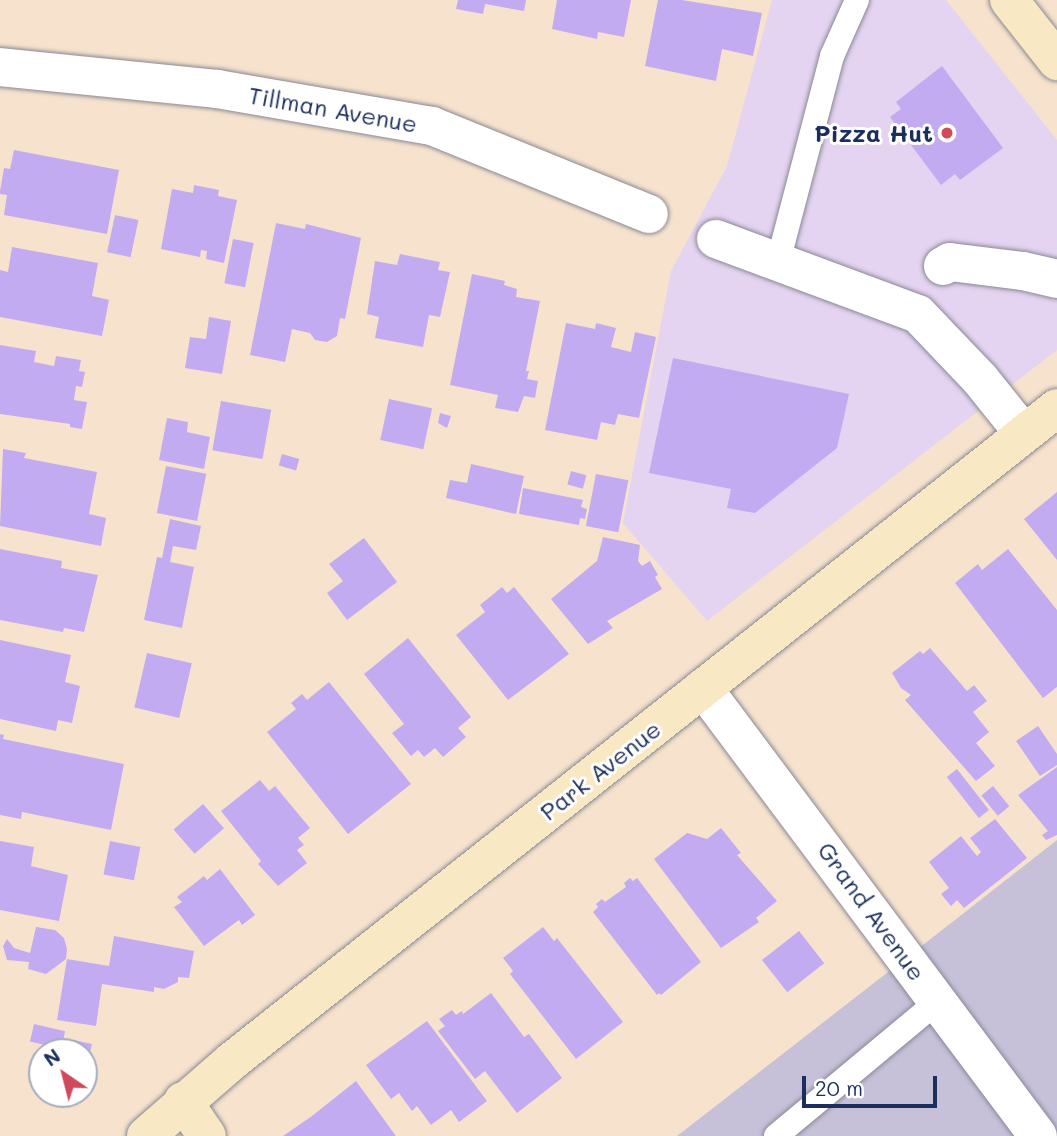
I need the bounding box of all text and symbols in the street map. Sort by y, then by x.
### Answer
street label: Tillman Avenue [246,80,420,138]
place label: Pizza Hut [814,119,933,147]
marker: Pizza Hut [939,125,955,141]
street label: Park Avenue [534,714,666,826]
street label: Grand Avenue [812,836,932,986]
north arrow [28,1038,98,1108]
text: N [39,1043,65,1071]
scale bar [805,1062,940,1106]
text: 20 m [815,1074,863,1101]

